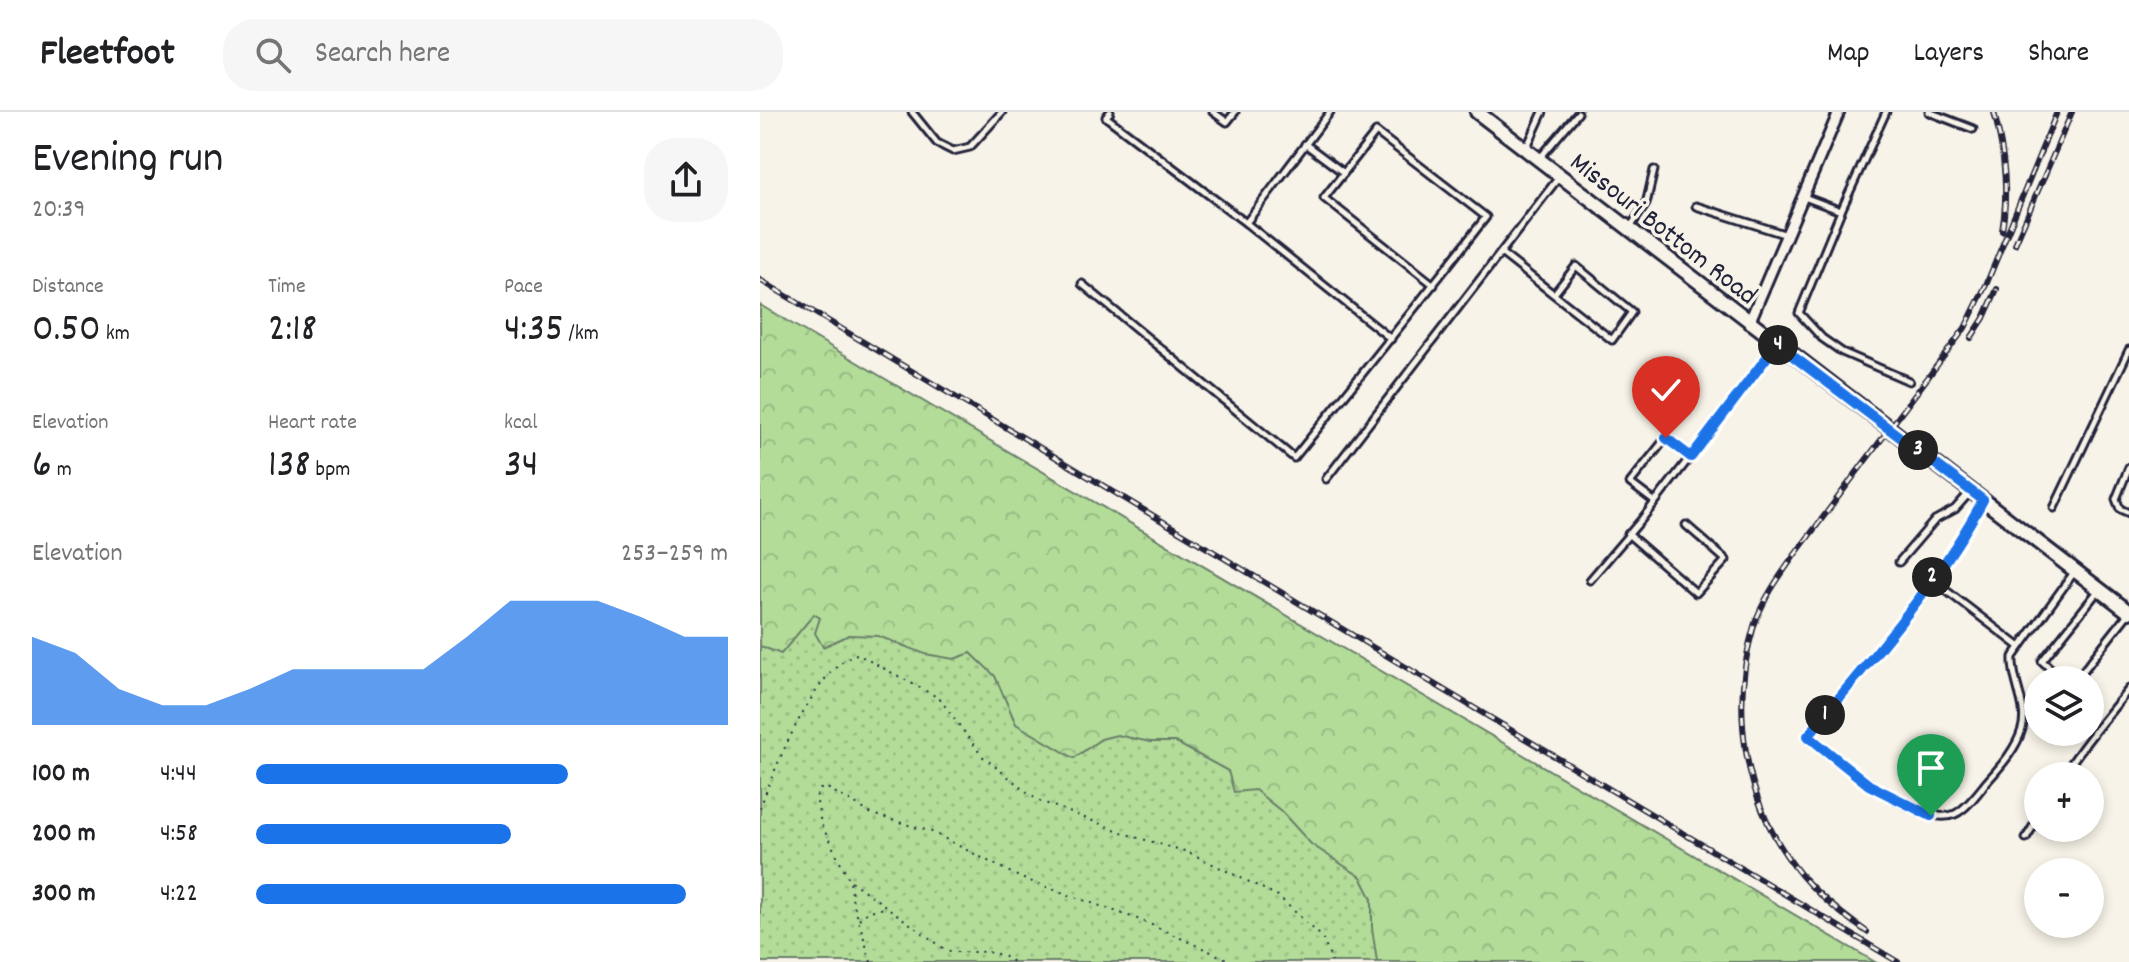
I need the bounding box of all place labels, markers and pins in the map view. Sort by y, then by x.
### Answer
pin: 4 [1758,325,1798,365]
pin [1632,356,1700,438]
pin: 3 [1898,430,1938,470]
pin: 2 [1912,557,1952,597]
pin: 1 [1805,695,1845,735]
pin [1897,734,1965,816]

